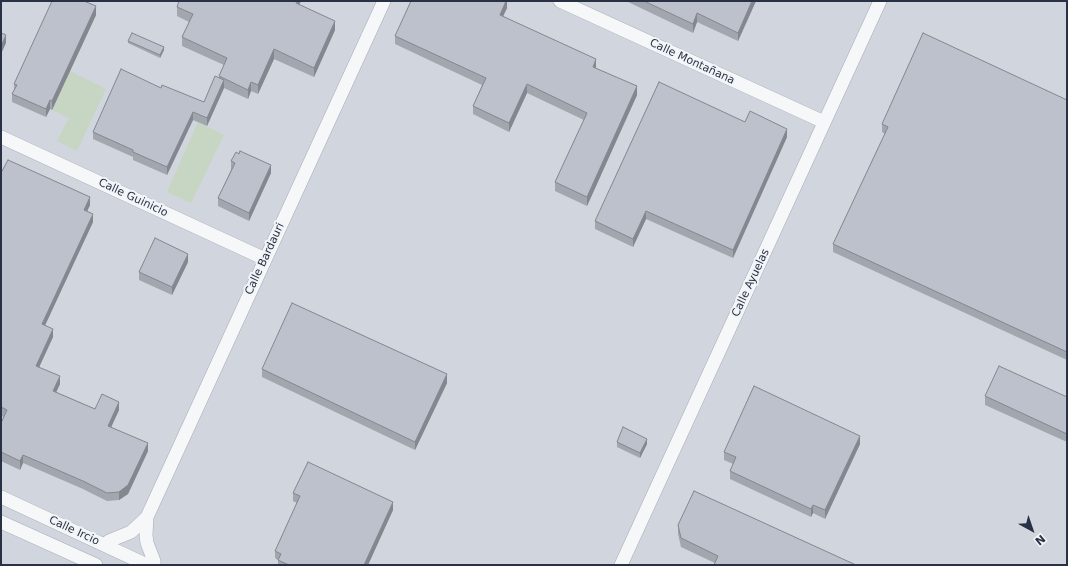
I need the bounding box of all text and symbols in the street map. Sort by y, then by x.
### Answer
street label: Calle Montañana [647,36,737,88]
street label: Calle Guinicio [96,176,170,220]
street label: Calle Bardauri [243,221,287,297]
street label: Calle Ayuelas [730,247,772,319]
north arrow [1012,510,1052,550]
street label: Calle Ircio [47,514,101,548]
text: N [1032,532,1048,548]

